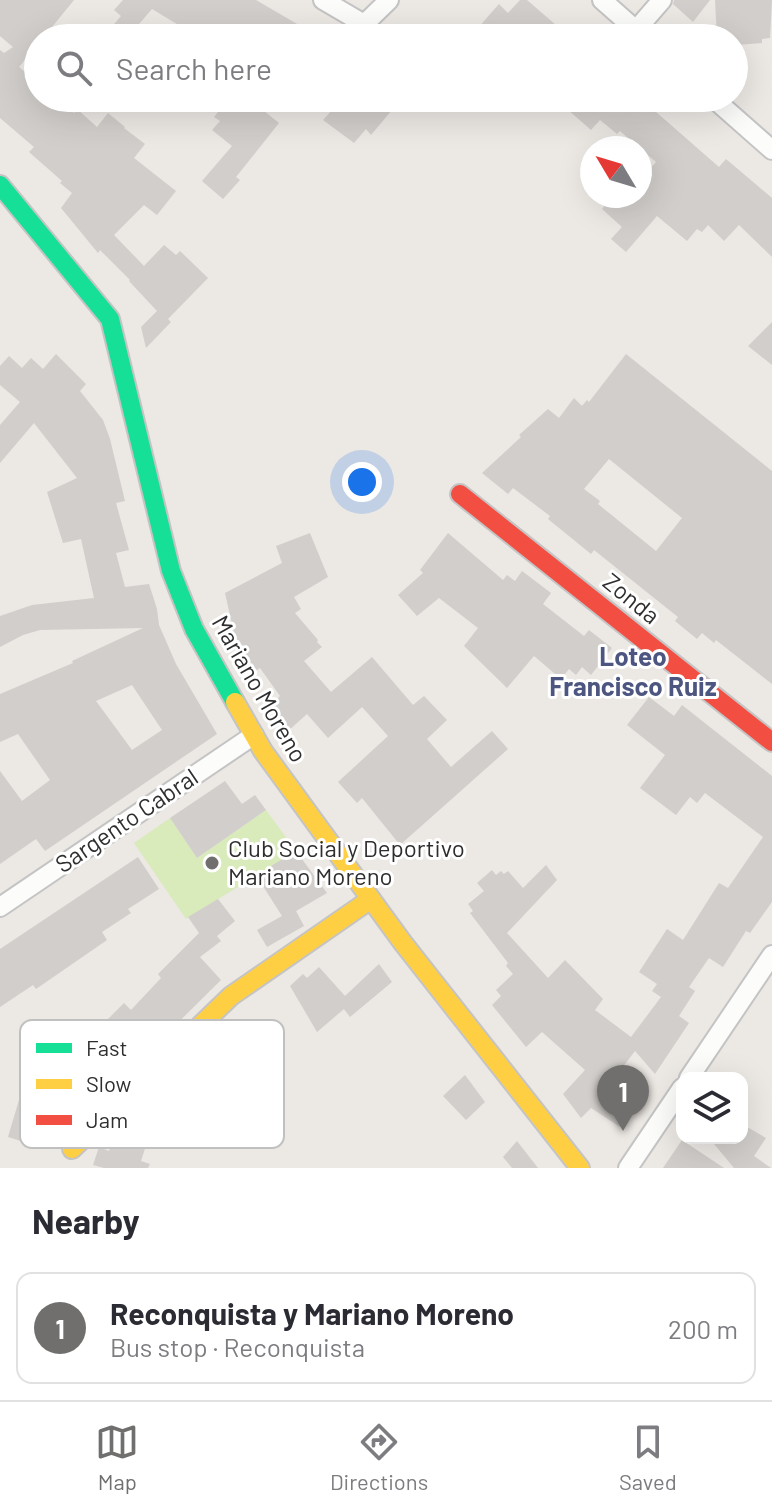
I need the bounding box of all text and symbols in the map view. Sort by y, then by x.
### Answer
search box [24,24,748,112]
icon: search [52,46,96,90]
text: Search here [116,50,272,86]
north arrow [580,136,652,208]
your location [342,462,382,502]
street label: Zonda [598,566,666,629]
street label: Mariano Moreno [207,610,314,767]
district label: Loteo Francisco Ruiz [549,640,717,701]
street label: Sargento Cabral [49,761,203,878]
place label: Club Social y Deportivo Mariano Moreno [228,833,465,890]
marker: Club Social y Deportivo Mariano Moreno [203,854,221,872]
legend [20,1020,284,1148]
text: Fast [86,1034,128,1060]
pin: 1 [597,1065,649,1131]
text: Slow [86,1070,131,1096]
map controls [676,1072,748,1144]
button: layers [676,1072,748,1144]
text: Jam [86,1106,128,1132]
text: Nearby [32,1200,140,1241]
text: Reconquista y Mariano Moreno [110,1295,514,1331]
text: 1 [55,1313,65,1344]
text: 200 m [668,1313,738,1344]
text: Bus stop · Reconquista [110,1331,365,1362]
tab: Map [95,1420,139,1494]
tab: Directions [330,1420,428,1494]
tab: Saved [619,1420,677,1494]

